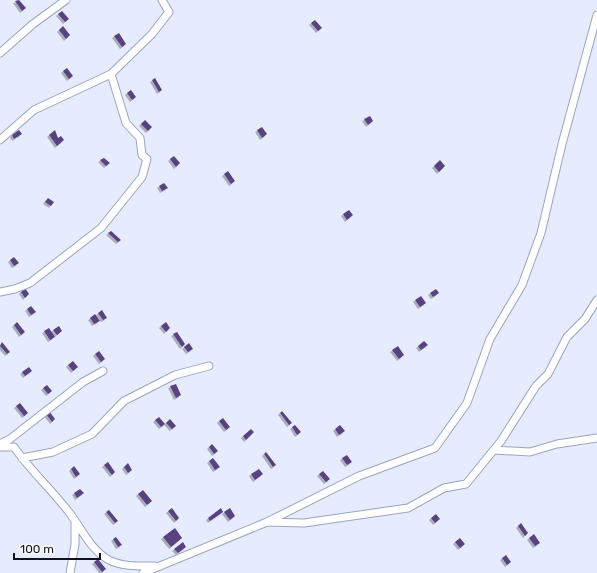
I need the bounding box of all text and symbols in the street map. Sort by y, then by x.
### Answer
scale bar [14,535,100,561]
text: 100 m [20,542,54,556]

